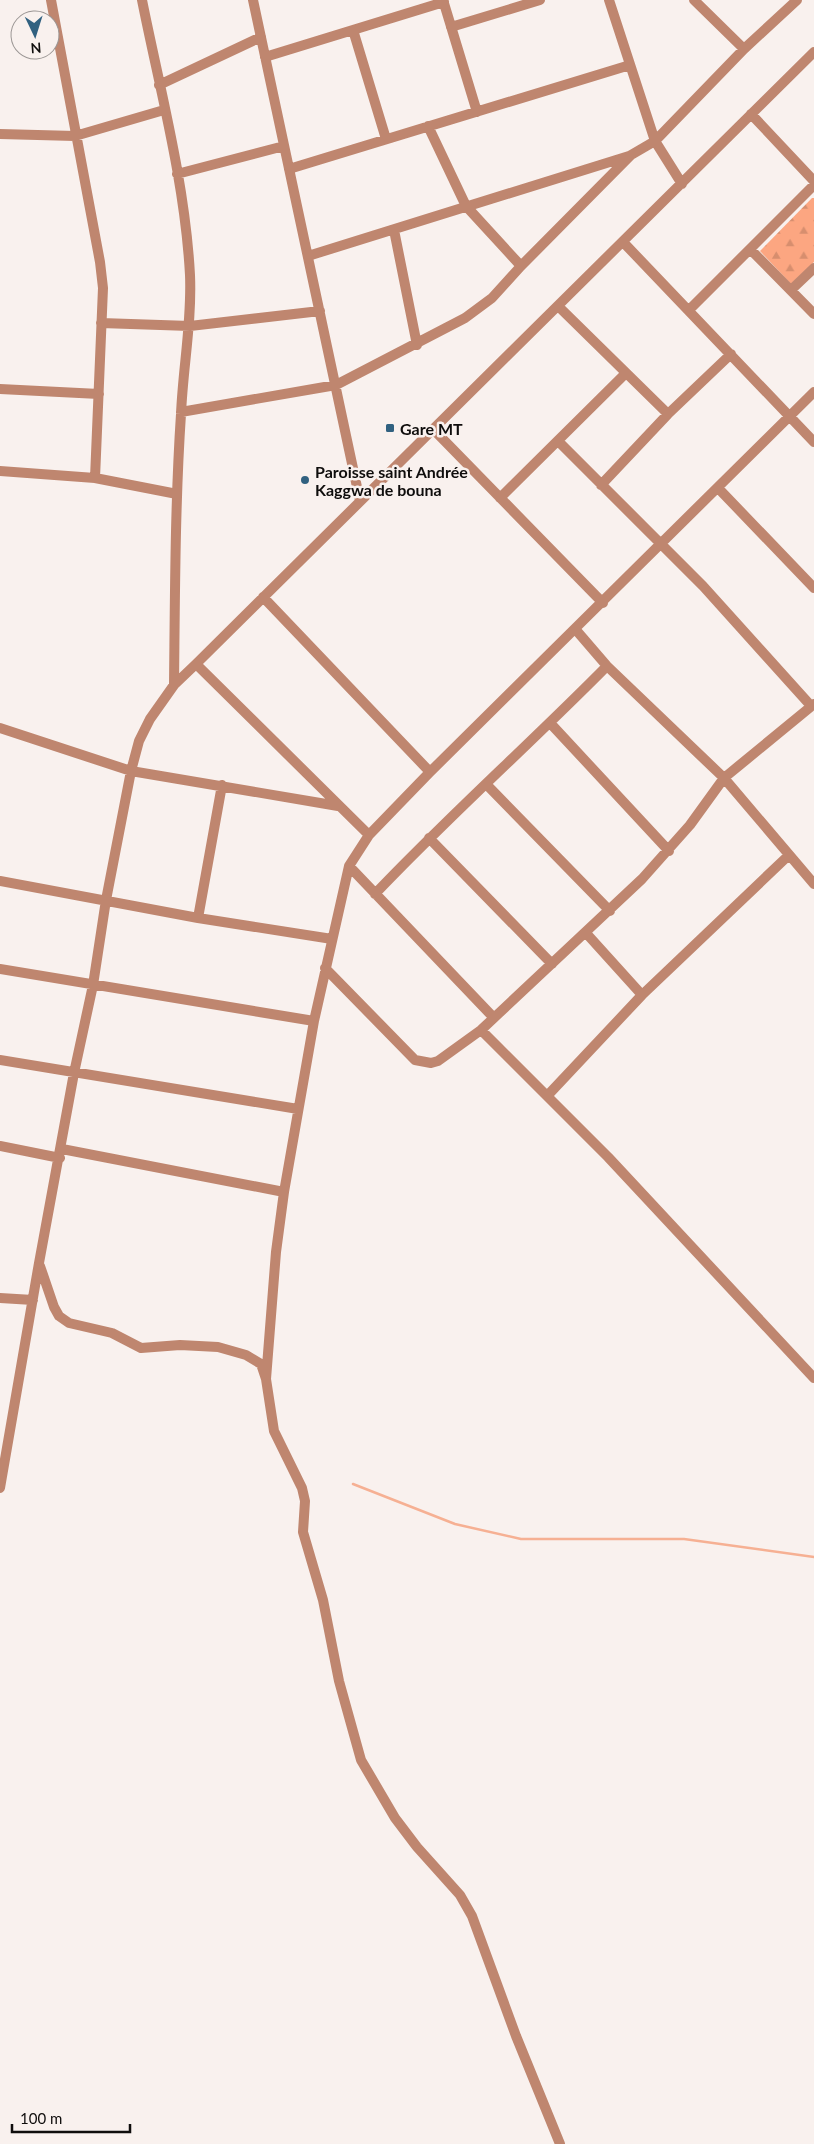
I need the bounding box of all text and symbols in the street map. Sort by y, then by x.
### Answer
north arrow [10,10,60,60]
text: N [30,40,42,57]
place label: Gare MT [400,419,463,438]
marker: Gare MT [384,422,396,434]
place label: Paroisse saint Andrée Kaggwa de bouna [315,462,468,499]
marker: Paroisse saint Andrée Kaggwa de bouna [299,474,311,486]
scale bar [12,2102,130,2134]
text: 100 m [20,2109,62,2127]

